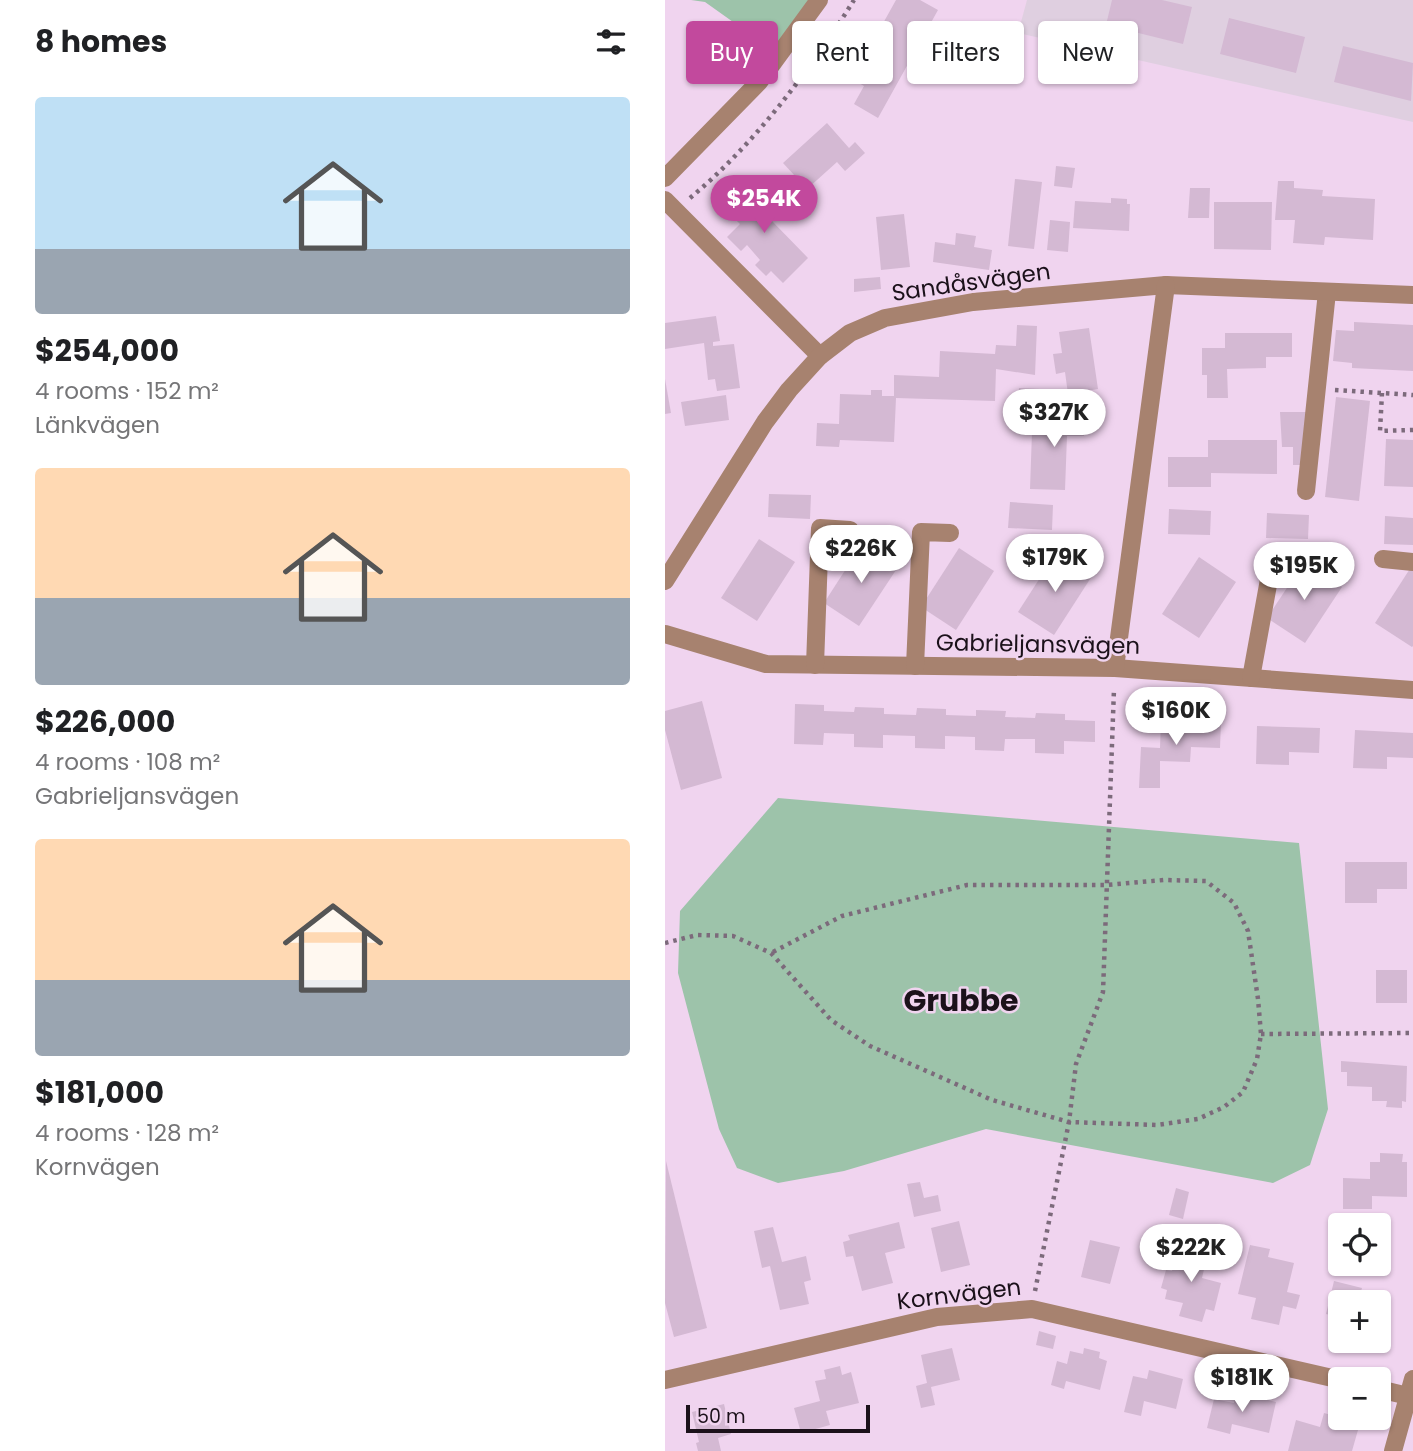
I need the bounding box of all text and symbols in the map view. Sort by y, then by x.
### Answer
text: 8 homes [35,20,167,63]
chip: Buy [686,21,778,84]
chip: Rent [792,21,893,84]
chip: Filters [907,21,1024,84]
chip: New [1038,21,1138,84]
icon: filters [592,23,630,61]
icon: home [270,143,396,269]
pin: $254K [715,176,813,235]
text: $254K [727,182,801,214]
street label: Sandåsvägen [890,255,1052,309]
text: $254,000 [35,329,179,372]
text: 4 rooms · 152 m² [35,375,219,407]
pin: $327K [1005,390,1103,449]
text: $327K [1019,396,1089,428]
text: Länkvägen [35,409,160,441]
icon: home [270,514,396,640]
pin: $226K [812,526,910,585]
text: $226K [825,532,897,564]
pin: $179K [1006,534,1104,594]
text: $179K [1022,541,1088,573]
pin: $195K [1255,542,1353,602]
text: $195K [1270,549,1338,581]
street label: Gabrieljansvägen [936,626,1140,662]
pin: $160K [1127,688,1225,747]
text: $160K [1141,694,1211,726]
text: $226,000 [35,700,175,743]
text: 4 rooms · 108 m² [35,746,220,778]
text: Gabrieljansvägen [35,780,239,812]
icon: home [270,885,396,1011]
district label: Grubbe [903,979,1019,1022]
text: $181,000 [35,1071,164,1114]
text: 4 rooms · 128 m² [35,1117,219,1149]
text: Kornvägen [35,1151,160,1183]
map controls [1328,1213,1391,1430]
button: locate [1328,1213,1391,1276]
pin: $222K [1142,1224,1240,1284]
text: $222K [1156,1231,1226,1263]
street label: Kornvägen [895,1271,1023,1317]
button: + [1328,1290,1391,1353]
pin: $181K [1193,1354,1291,1414]
text: $181K [1210,1361,1274,1393]
button: − [1328,1367,1391,1430]
scale bar [686,1402,870,1434]
text: 50 m [697,1403,746,1430]

